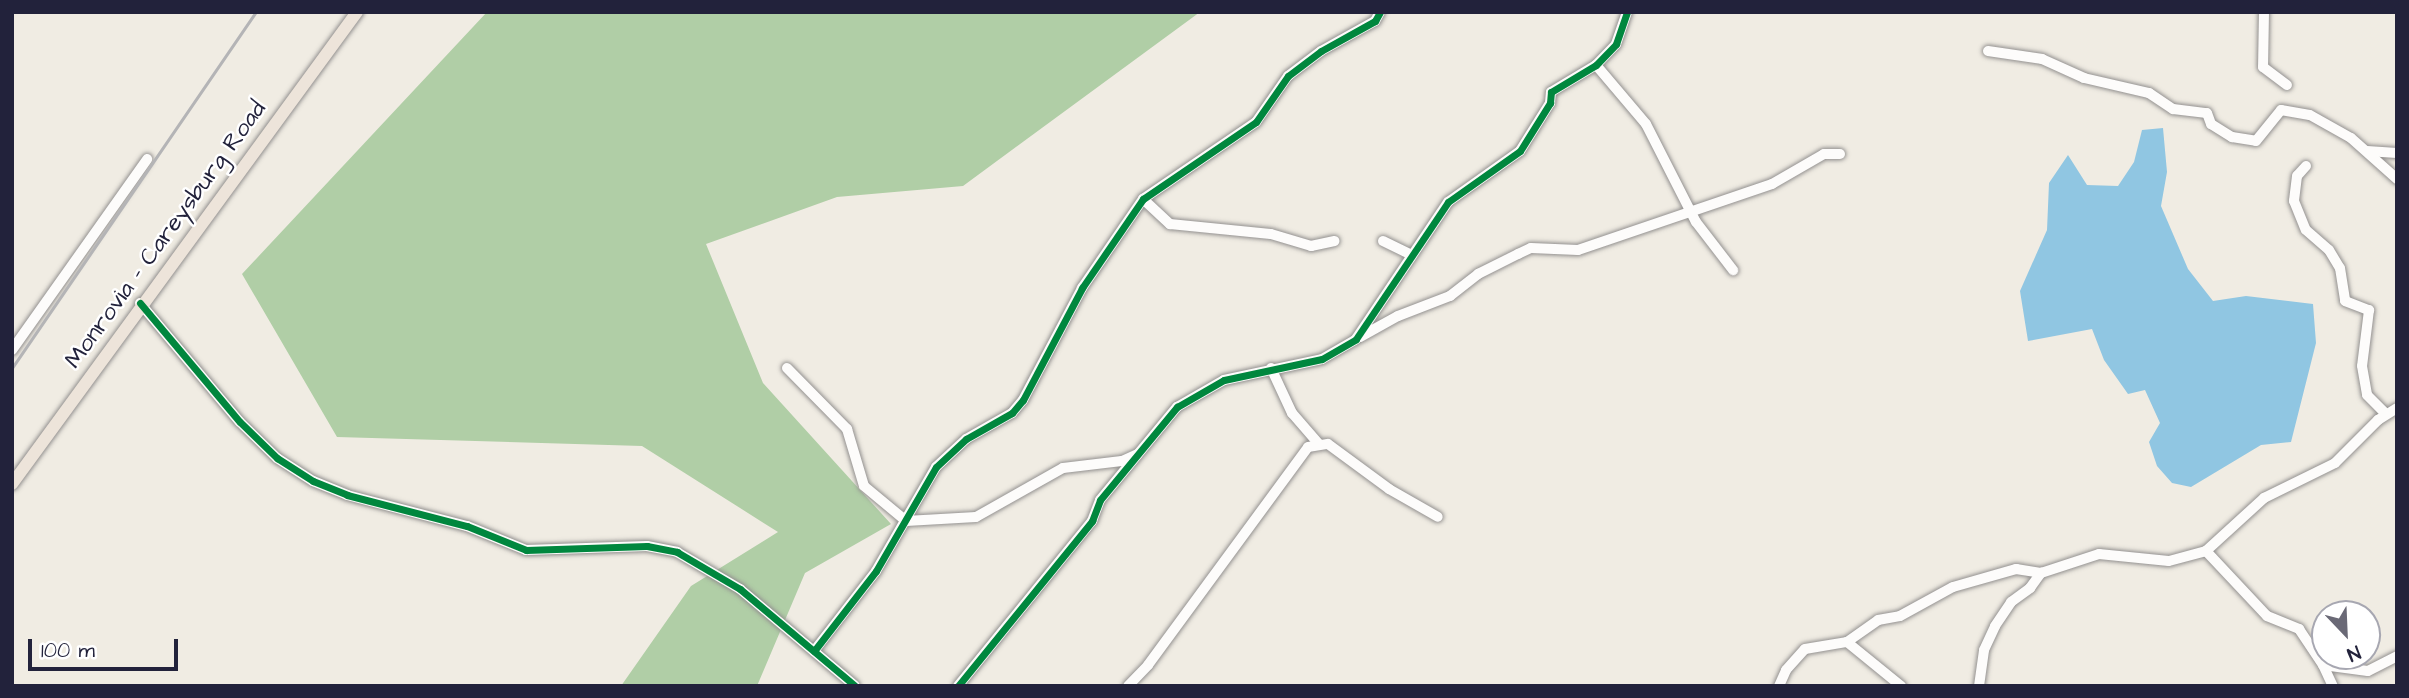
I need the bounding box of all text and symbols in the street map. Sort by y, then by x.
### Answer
street label: Monrovia - Careysburg Road [59,96,273,374]
north arrow [2311,600,2381,670]
scale bar [32,624,182,668]
text: 100 m [41,636,95,665]
text: N [2343,638,2364,668]

